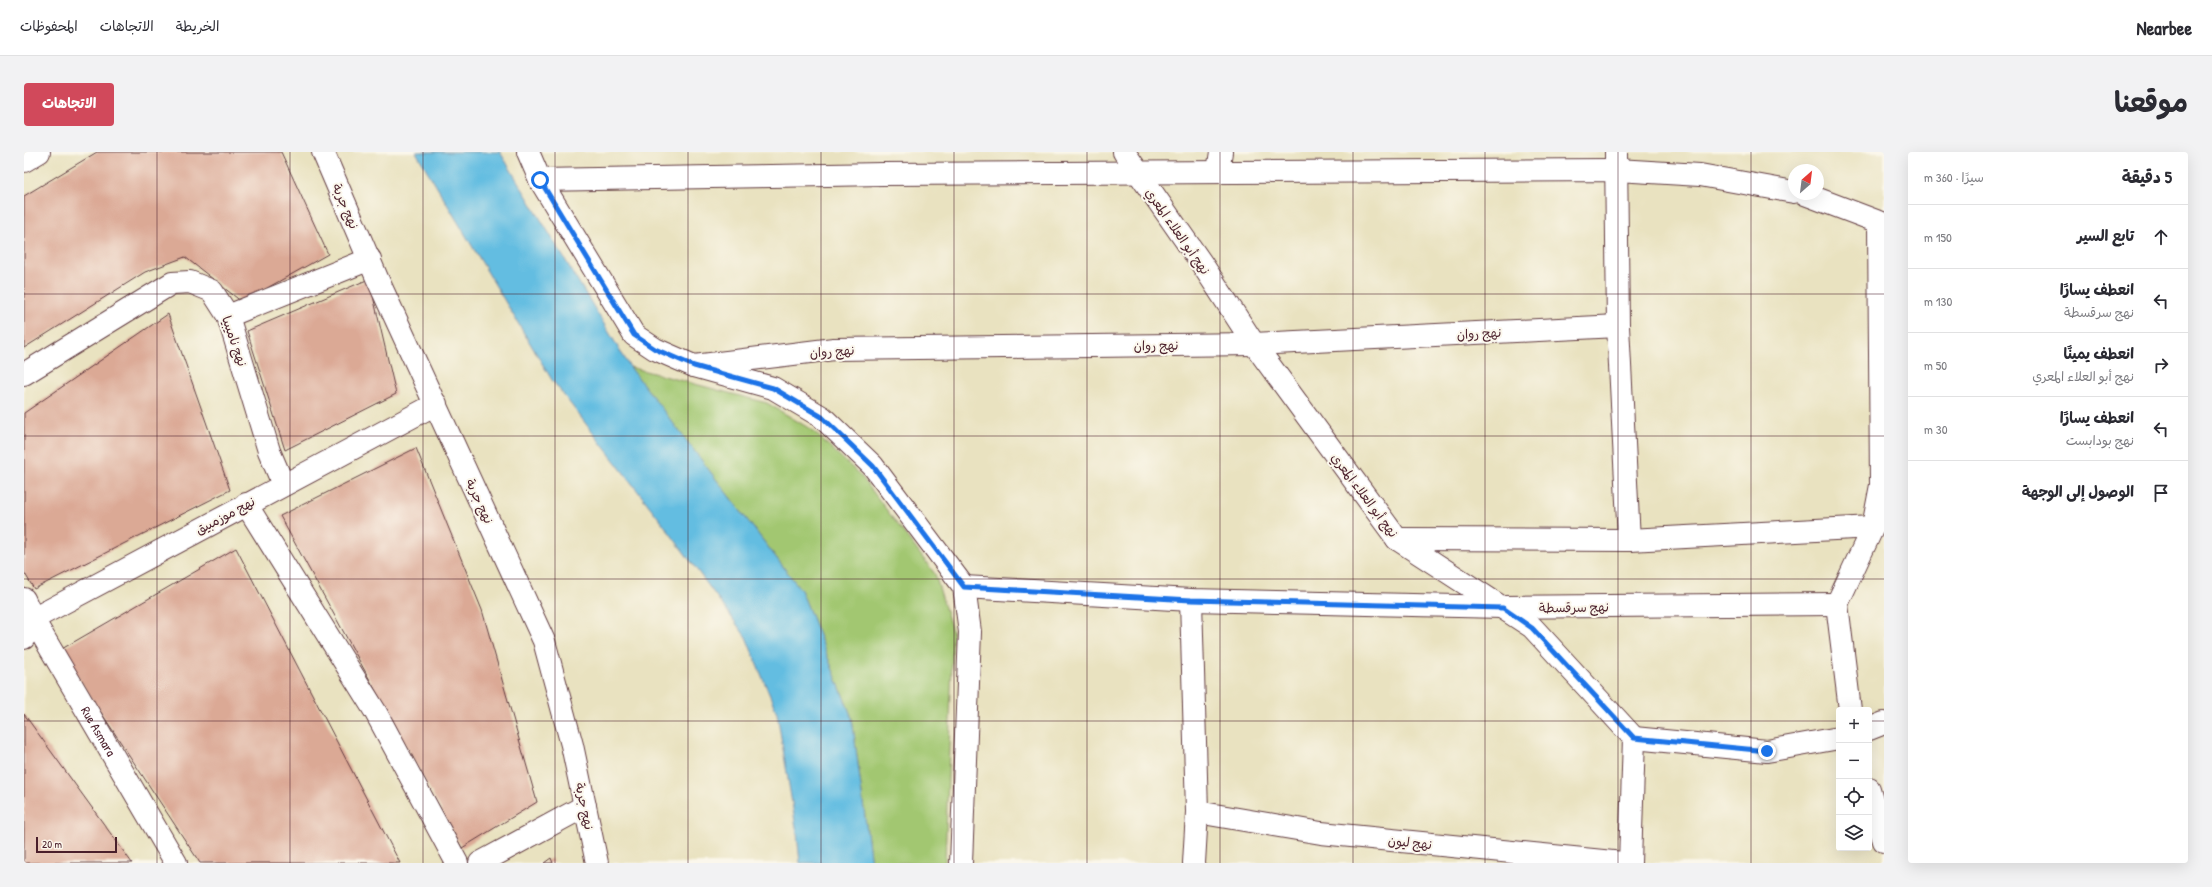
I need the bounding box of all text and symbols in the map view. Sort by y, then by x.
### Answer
text: Nearbee [2137,15,2192,41]
text: المحفوظات [20,16,78,35]
text: الاتجاهات [100,16,154,35]
text: الخريطة [176,16,219,35]
button: الاتجاهات [24,83,114,126]
text: موقعنا [2114,83,2188,121]
north arrow [1788,164,1824,200]
text: 5 دقيقة [2122,165,2172,188]
text: سيرًا · 360 m [1924,168,1984,186]
route start [531,171,549,189]
street label: نهج جربة [327,181,364,232]
street label: نهج أبو العلاء المعري [1141,184,1215,278]
text: تابع السير [2077,225,2134,246]
icon: ahead [2150,226,2172,248]
text: 150 m [1924,228,1952,246]
text: انعطف يسارًا [2060,279,2134,300]
icon: left [2150,290,2172,312]
text: 130 m [1924,292,1952,310]
text: نهج سرقسطة [2064,303,2134,321]
street label: نهج ناميبيا [217,313,252,369]
street label: نهج روان [1456,323,1502,344]
street label: نهج روان [1133,336,1179,355]
street label: نهج روان [809,340,855,363]
text: انعطف يمينًا [2064,343,2134,364]
icon: right [2150,354,2172,376]
text: 50 m [1924,356,1947,374]
text: نهج أبو العلاء المعري [2032,367,2134,385]
text: انعطف يسارًا [2060,407,2134,428]
icon: left [2150,418,2172,440]
text: 30 m [1924,420,1948,438]
text: نهج بودابست [2066,431,2134,449]
street label: نهج أبو العلاء المعري [1326,449,1403,542]
street label: نهج جربة [461,476,498,527]
text: الوصول إلى الوجهة [2022,481,2134,502]
icon: arrive [2150,482,2172,504]
street label: نهج موزمبيق [192,492,258,539]
street label: نهج سرقسطة [1539,597,1609,618]
street label: Rue Asmara [77,703,120,759]
map controls [1836,707,1872,851]
button: + [1836,707,1872,743]
route end [1758,742,1776,760]
button: − [1836,743,1872,779]
button: locate [1836,779,1872,815]
street label: نهج جربة [570,781,599,831]
button: layers [1836,815,1872,851]
street label: نهج ليون [1387,831,1433,854]
scale bar [36,835,117,854]
text: 20 m [42,837,62,851]

